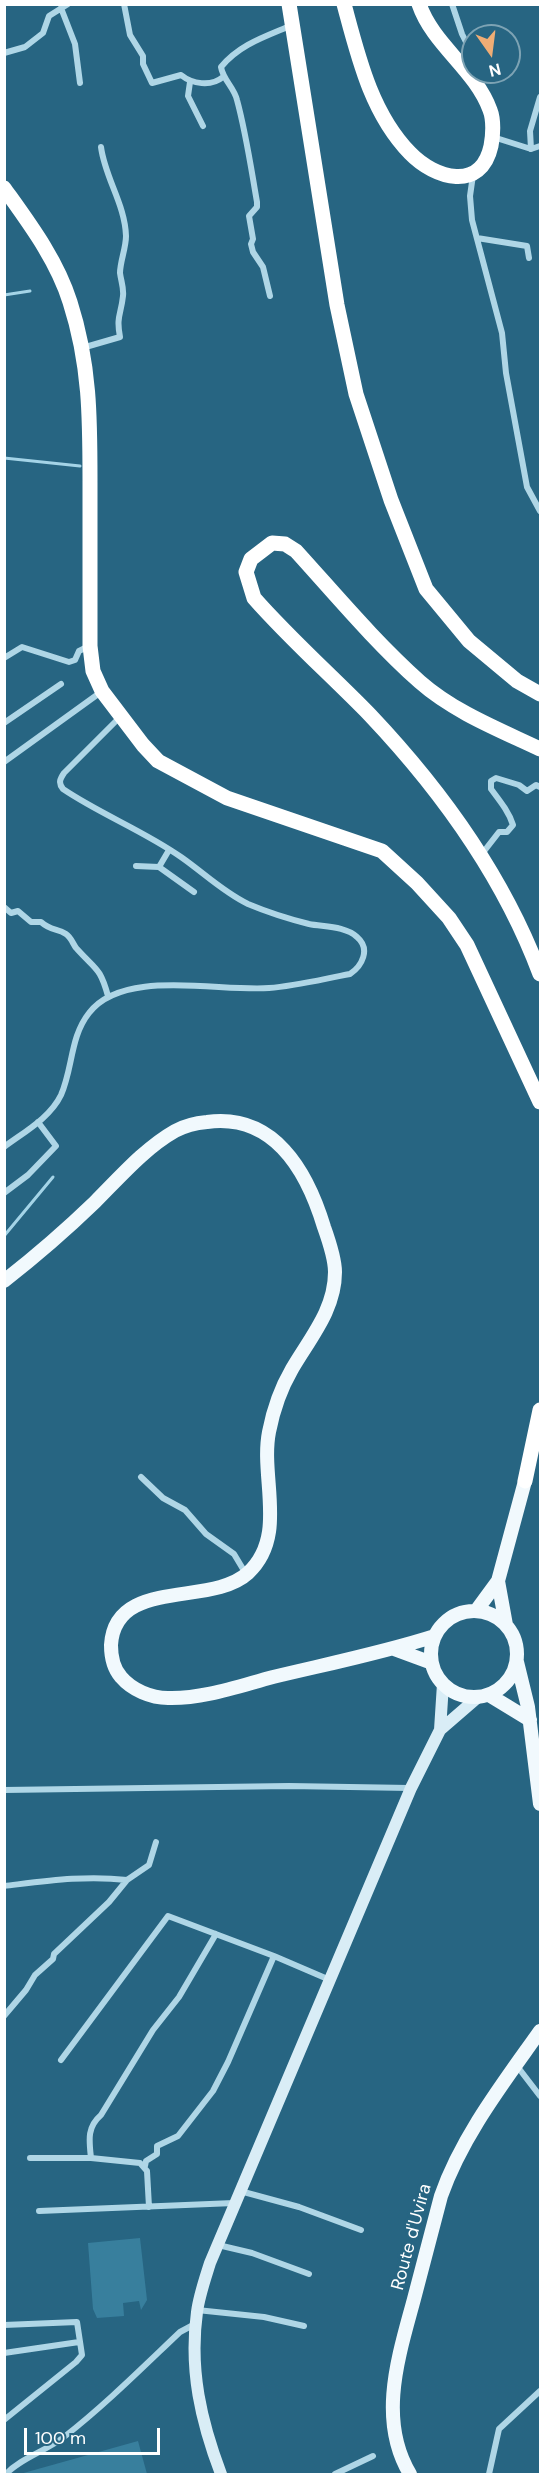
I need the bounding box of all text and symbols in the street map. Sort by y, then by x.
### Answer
north arrow [461,24,521,84]
text: N [487,58,503,82]
street label: Route d'Uvira [387,2181,437,2293]
scale bar [27,2416,164,2454]
text: 100 m [35,2426,86,2450]

